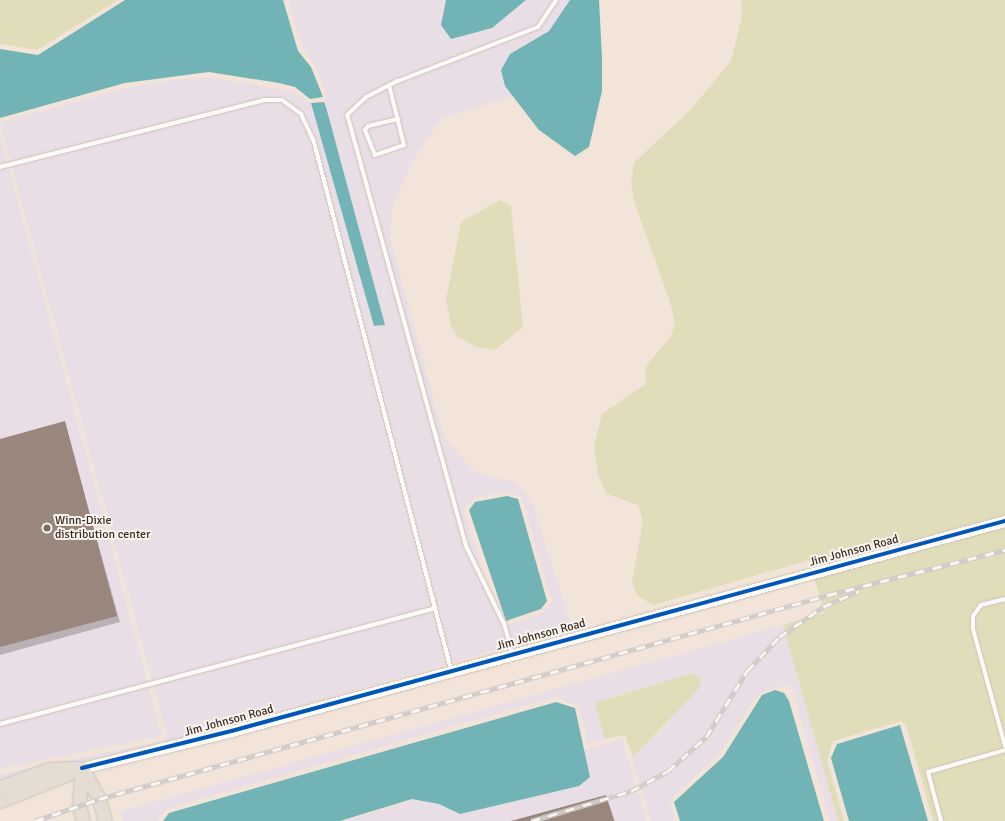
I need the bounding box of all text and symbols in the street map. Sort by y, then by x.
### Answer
place label: Winn-Dixie distribution center [55,514,150,542]
marker: Winn-Dixie distribution center [42,523,52,533]
street label: Jim Johnson Road [808,532,900,570]
street label: Jim Johnson Road [495,616,587,654]
street label: Jim Johnson Road [183,702,275,740]

